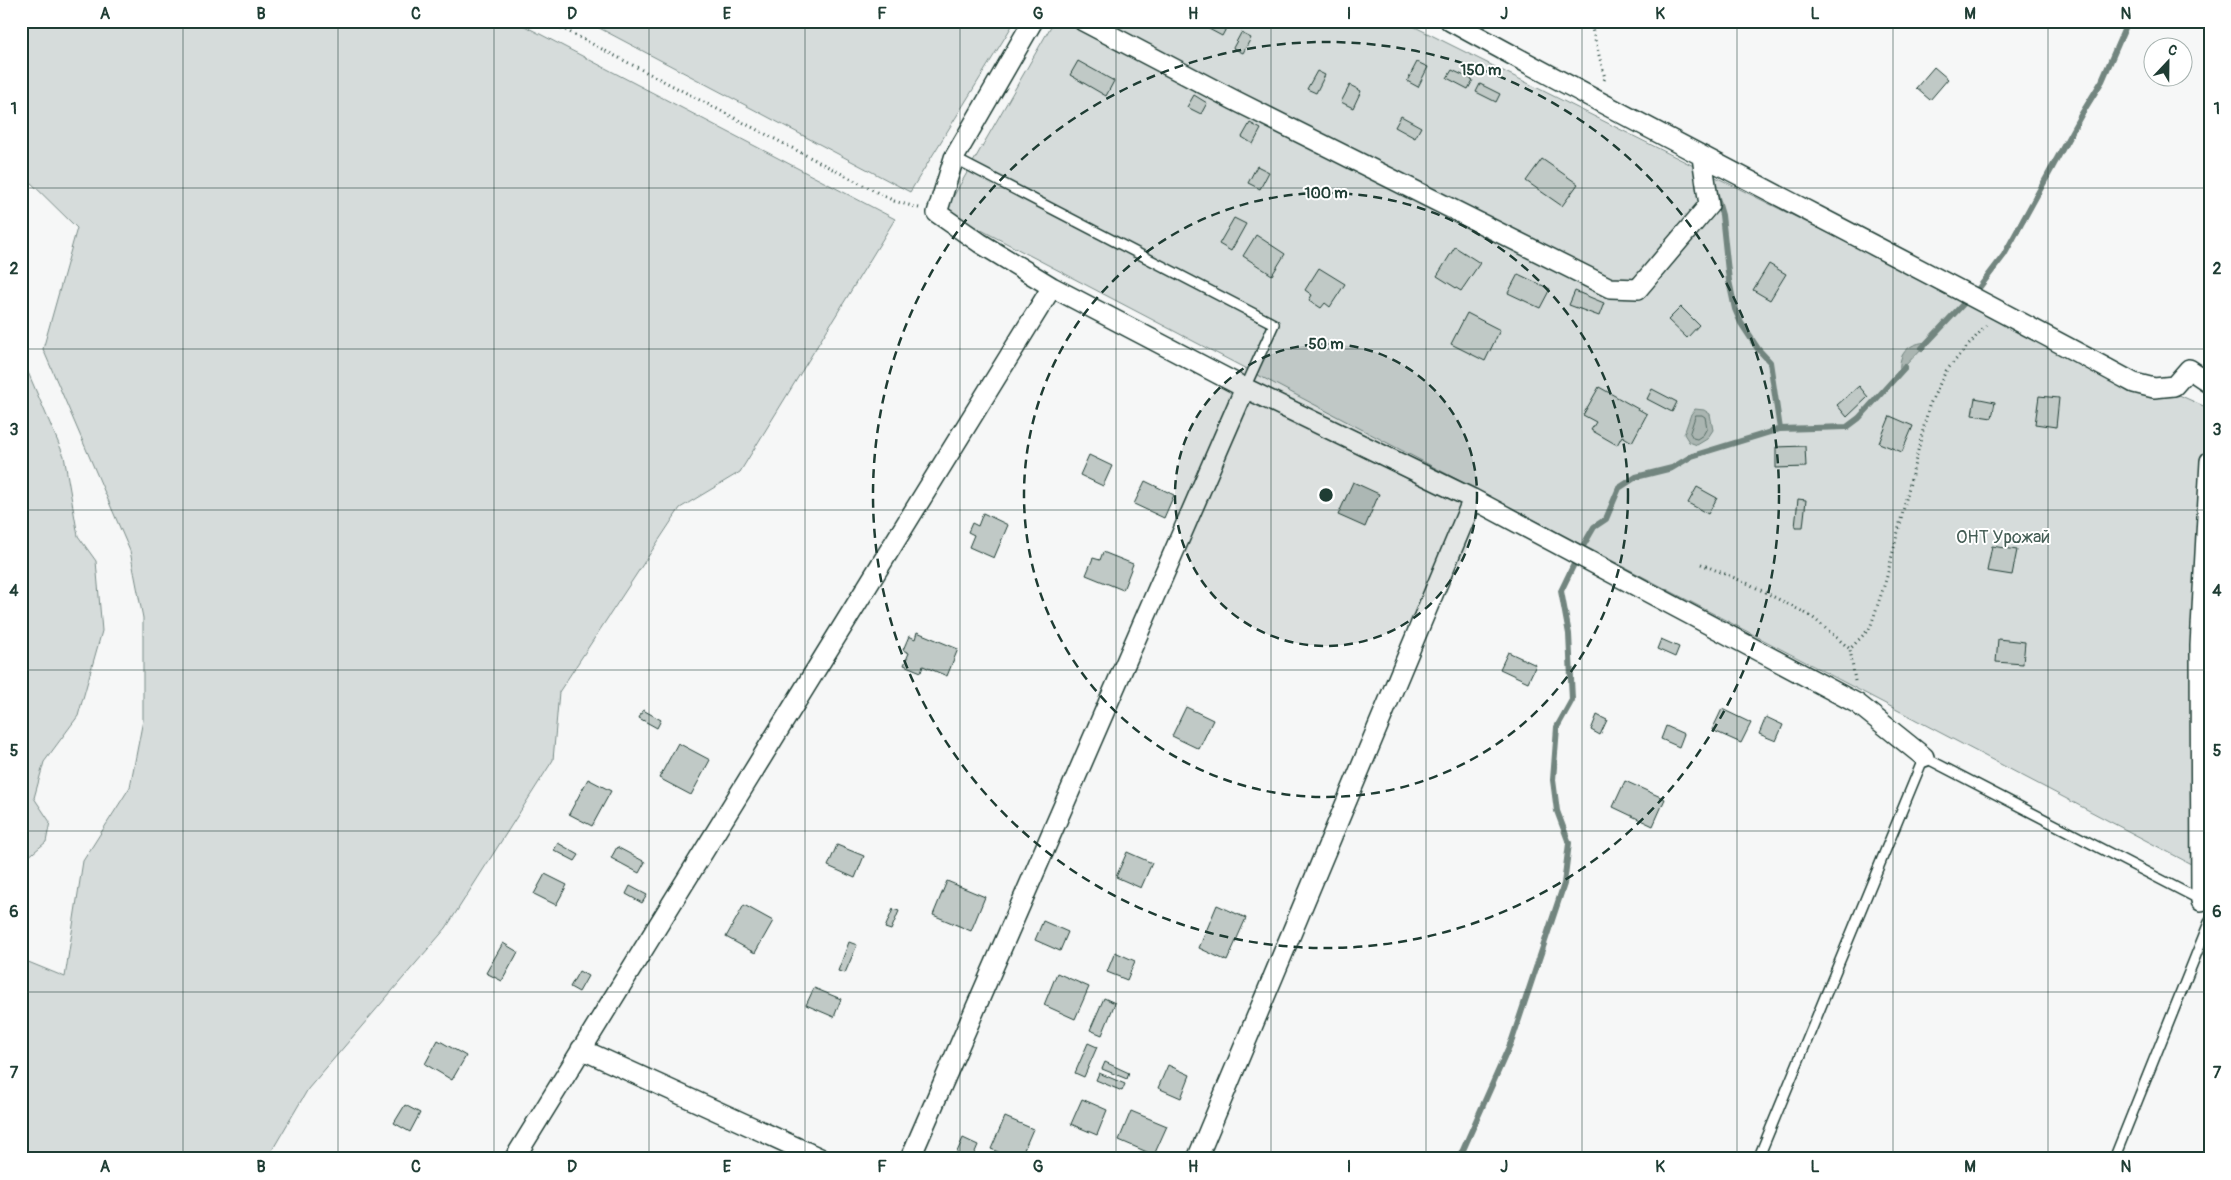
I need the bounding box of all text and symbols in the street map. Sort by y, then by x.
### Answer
text: A [100,4,111,24]
text: B [256,4,266,24]
text: C [411,4,421,24]
text: D [567,4,577,24]
text: E [723,4,732,24]
text: F [877,4,887,24]
text: G [1033,4,1044,24]
text: H [1188,4,1198,24]
text: I [1347,4,1351,24]
text: J [1500,4,1508,24]
text: K [1655,4,1665,24]
text: L [1810,4,1820,24]
text: M [1964,4,1976,24]
text: N [2121,4,2132,24]
north arrow [2144,38,2194,88]
text: С [2165,41,2180,60]
text: 150 m [1461,61,1501,80]
text: 1 [11,99,17,119]
text: 1 [2214,99,2220,119]
text: 100 m [1305,184,1347,203]
text: 2 [10,259,19,279]
text: 2 [2213,259,2222,279]
text: 50 m [1309,335,1343,354]
text: 3 [10,420,19,440]
text: 3 [2213,420,2222,440]
centre of rings [1317,486,1335,504]
park label: ОНТ Урожай [1956,526,2050,549]
text: 4 [9,581,19,601]
text: 4 [2212,581,2222,601]
text: 5 [10,741,19,761]
text: 5 [2213,741,2222,761]
text: 6 [9,902,19,922]
text: 6 [2212,902,2222,922]
text: 7 [10,1063,19,1083]
text: 7 [2213,1063,2222,1083]
text: A [100,1157,111,1177]
text: B [256,1157,266,1177]
text: C [411,1157,421,1177]
text: D [567,1157,577,1177]
text: E [723,1157,732,1177]
text: F [877,1157,887,1177]
text: G [1033,1157,1044,1177]
text: H [1188,1157,1198,1177]
text: I [1347,1157,1351,1177]
text: J [1500,1157,1508,1177]
text: K [1655,1157,1665,1177]
text: L [1810,1157,1820,1177]
text: M [1964,1157,1976,1177]
text: N [2121,1157,2132,1177]

